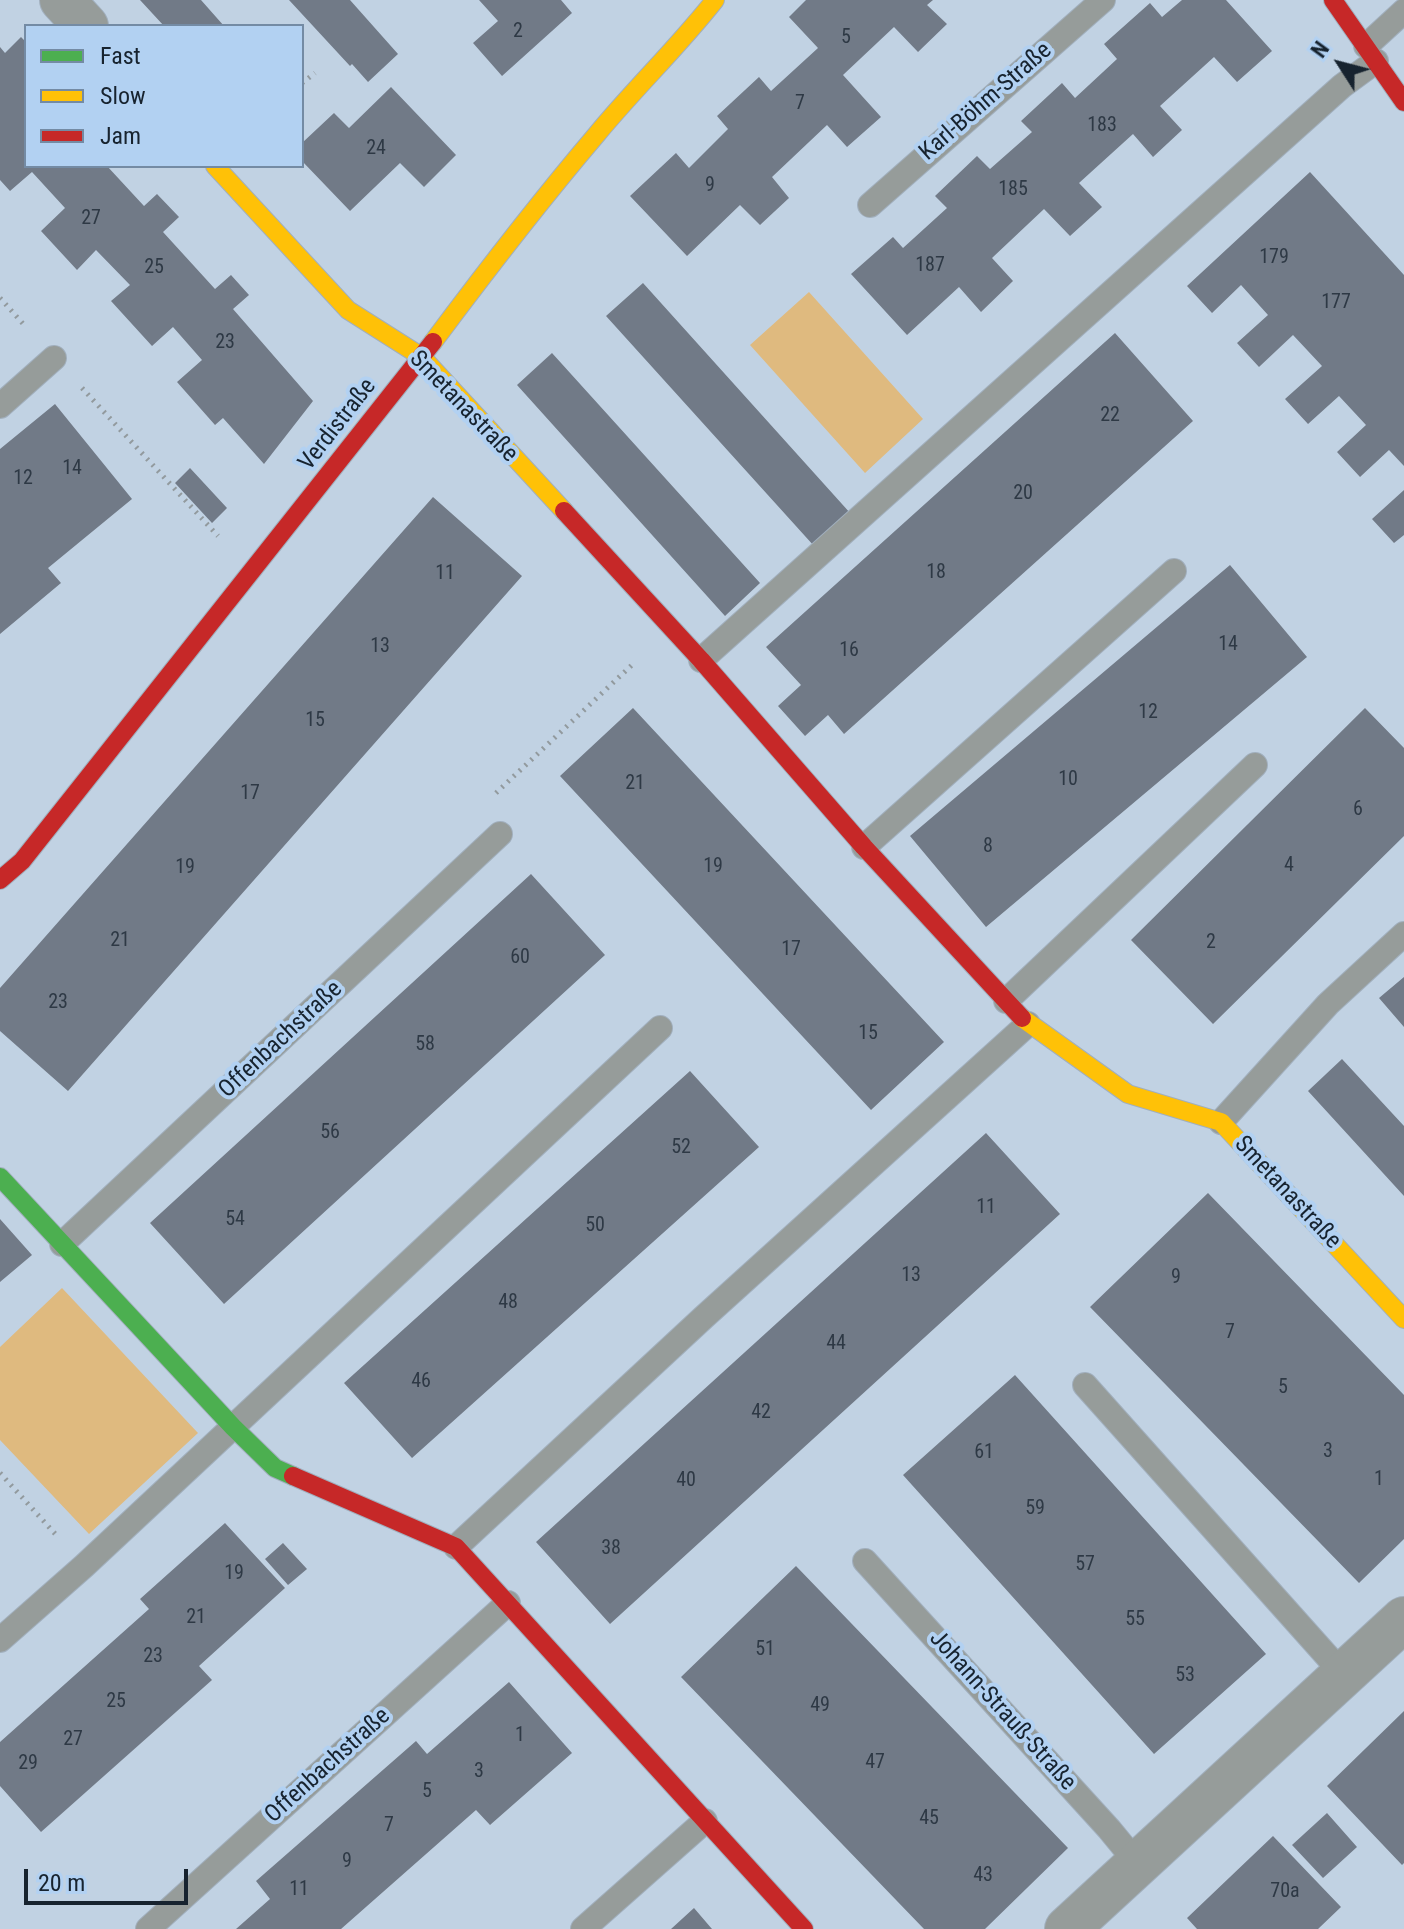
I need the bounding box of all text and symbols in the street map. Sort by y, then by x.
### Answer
house number: 2 [513,20,523,44]
legend [24,24,304,168]
north arrow [1300,24,1380,104]
house number: 5 [841,26,851,50]
street label: Karl-Böhm-Straße [914,37,1058,167]
text: N [1306,37,1334,62]
text: Fast [100,42,141,70]
text: Slow [100,82,146,110]
house number: 7 [795,92,805,116]
house number: 183 [1087,114,1117,138]
text: Jam [100,122,141,150]
house number: 24 [366,137,386,161]
house number: 9 [705,174,715,198]
house number: 185 [998,178,1028,202]
house number: 27 [81,207,101,231]
house number: 179 [1259,246,1289,270]
house number: 187 [915,254,945,278]
house number: 25 [144,256,164,280]
house number: 177 [1321,291,1351,315]
house number: 23 [215,331,235,355]
street label: Smetanastraße [403,345,523,469]
street label: Verdistraße [293,373,383,477]
house number: 22 [1100,404,1120,428]
house number: 14 [62,457,82,481]
house number: 12 [13,467,33,491]
house number: 20 [1013,482,1033,506]
house number: 18 [926,561,946,585]
house number: 11 [435,562,455,586]
house number: 14 [1218,633,1238,657]
house number: 13 [370,635,390,659]
house number: 16 [839,639,859,663]
house number: 12 [1138,701,1158,725]
house number: 15 [305,709,325,733]
house number: 10 [1058,768,1078,792]
house number: 21 [625,772,645,796]
house number: 17 [240,782,260,806]
house number: 6 [1353,798,1363,822]
house number: 8 [983,835,993,859]
house number: 4 [1284,854,1294,878]
house number: 19 [703,855,723,879]
house number: 19 [175,856,195,880]
house number: 21 [110,929,130,953]
house number: 2 [1206,931,1216,955]
house number: 17 [781,938,801,962]
house number: 60 [510,946,530,970]
street label: Offenbachstraße [213,975,349,1105]
house number: 23 [48,991,68,1015]
house number: 15 [858,1022,878,1046]
house number: 58 [415,1033,435,1057]
house number: 56 [320,1121,340,1145]
street label: Smetanastraße [1227,1131,1347,1255]
house number: 52 [671,1136,691,1160]
house number: 11 [976,1196,996,1220]
house number: 54 [225,1208,245,1232]
house number: 50 [585,1214,605,1238]
house number: 13 [901,1264,921,1288]
house number: 9 [1171,1266,1181,1290]
house number: 48 [498,1291,518,1315]
house number: 7 [1225,1321,1235,1345]
house number: 44 [826,1332,846,1356]
house number: 46 [411,1370,431,1394]
house number: 5 [1278,1376,1288,1400]
house number: 42 [751,1401,771,1425]
house number: 3 [1323,1440,1333,1464]
house number: 61 [974,1441,994,1465]
house number: 1 [1374,1468,1384,1492]
house number: 40 [676,1469,696,1493]
house number: 59 [1025,1497,1045,1521]
house number: 38 [601,1537,621,1561]
house number: 57 [1075,1553,1095,1577]
house number: 19 [224,1562,244,1586]
house number: 21 [186,1606,206,1630]
house number: 55 [1125,1608,1145,1632]
street label: Johann-Strauß-Straße [923,1625,1081,1797]
house number: 51 [755,1638,775,1662]
house number: 23 [143,1645,163,1669]
house number: 53 [1175,1664,1195,1688]
house number: 25 [106,1690,126,1714]
house number: 49 [810,1694,830,1718]
street label: Offenbachstraße [260,1702,396,1830]
house number: 1 [515,1724,525,1748]
house number: 27 [63,1728,83,1752]
house number: 47 [865,1751,885,1775]
house number: 29 [18,1752,38,1776]
house number: 3 [474,1760,484,1784]
house number: 5 [422,1780,432,1804]
house number: 45 [919,1807,939,1831]
house number: 7 [384,1814,394,1838]
house number: 9 [342,1850,352,1874]
scale bar [28,1853,192,1903]
house number: 43 [973,1864,993,1888]
text: 20 m [38,1869,85,1897]
house number: 11 [289,1878,309,1902]
house number: 70a [1270,1880,1300,1904]

